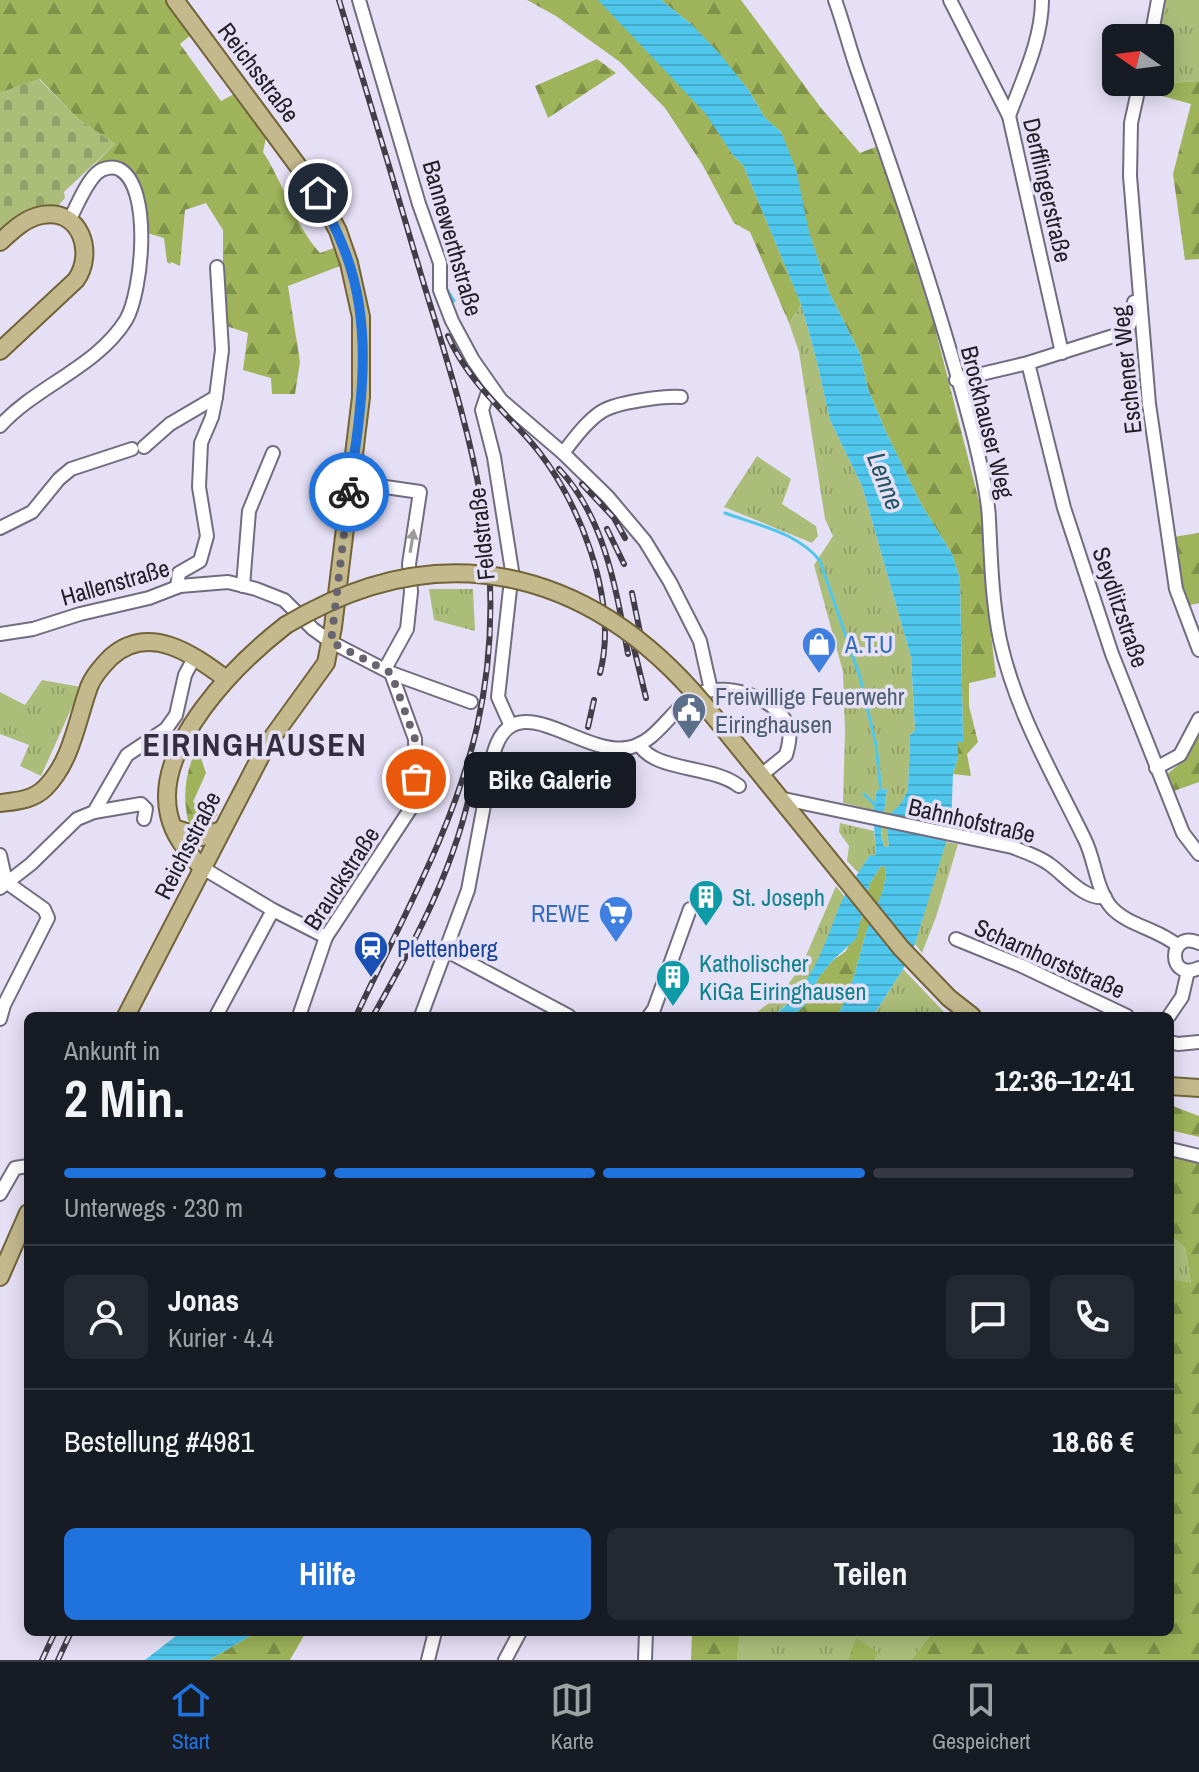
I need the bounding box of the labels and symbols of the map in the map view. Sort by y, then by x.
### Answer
street label: Reichsstraße [211,16,307,128]
north arrow [1102,24,1174,96]
street label: Derfflingerstraße [1016,115,1080,265]
street label: Bannewerthstraße [415,156,491,320]
pin [284,159,352,227]
street label: Eschener Weg [1103,304,1149,436]
street label: Brockhauser Weg [954,342,1022,502]
water label: Lenne [859,447,913,515]
courier [309,452,389,532]
street label: Feldstraße [460,486,502,582]
one-way arrow [407,529,419,554]
street label: Seydlitzstraße [1085,542,1157,672]
street label: Hallenstraße [57,551,173,613]
shop icon: A.T.U [800,625,838,675]
place label: A.T.U [844,628,893,660]
place label: Freiwillige Feuerwehr Eiringhausen [715,680,905,740]
public building icon: Freiwillige Feuerwehr Eiringhausen [670,691,708,741]
district label: EIRINGHAUSEN [142,723,368,766]
pin [382,745,450,813]
callout: Bike Galerie [464,751,636,807]
street label: Reichsstraße [146,786,228,904]
street label: Bahnhofstraße [906,790,1038,850]
street label: Brauckstraße [296,820,386,936]
building icon: St. Joseph [687,878,725,928]
place label: St. Joseph [732,881,825,913]
supermarket icon: REWE [597,894,635,944]
place label: REWE [531,897,590,929]
street label: Scharnhorststraße [970,910,1130,1006]
station icon: Plettenberg [352,929,390,979]
place label: Plettenberg [397,932,498,964]
place label: Katholischer KiGa Eiringhausen [699,947,866,1007]
building icon: Katholischer KiGa Eiringhausen [654,958,692,1008]

